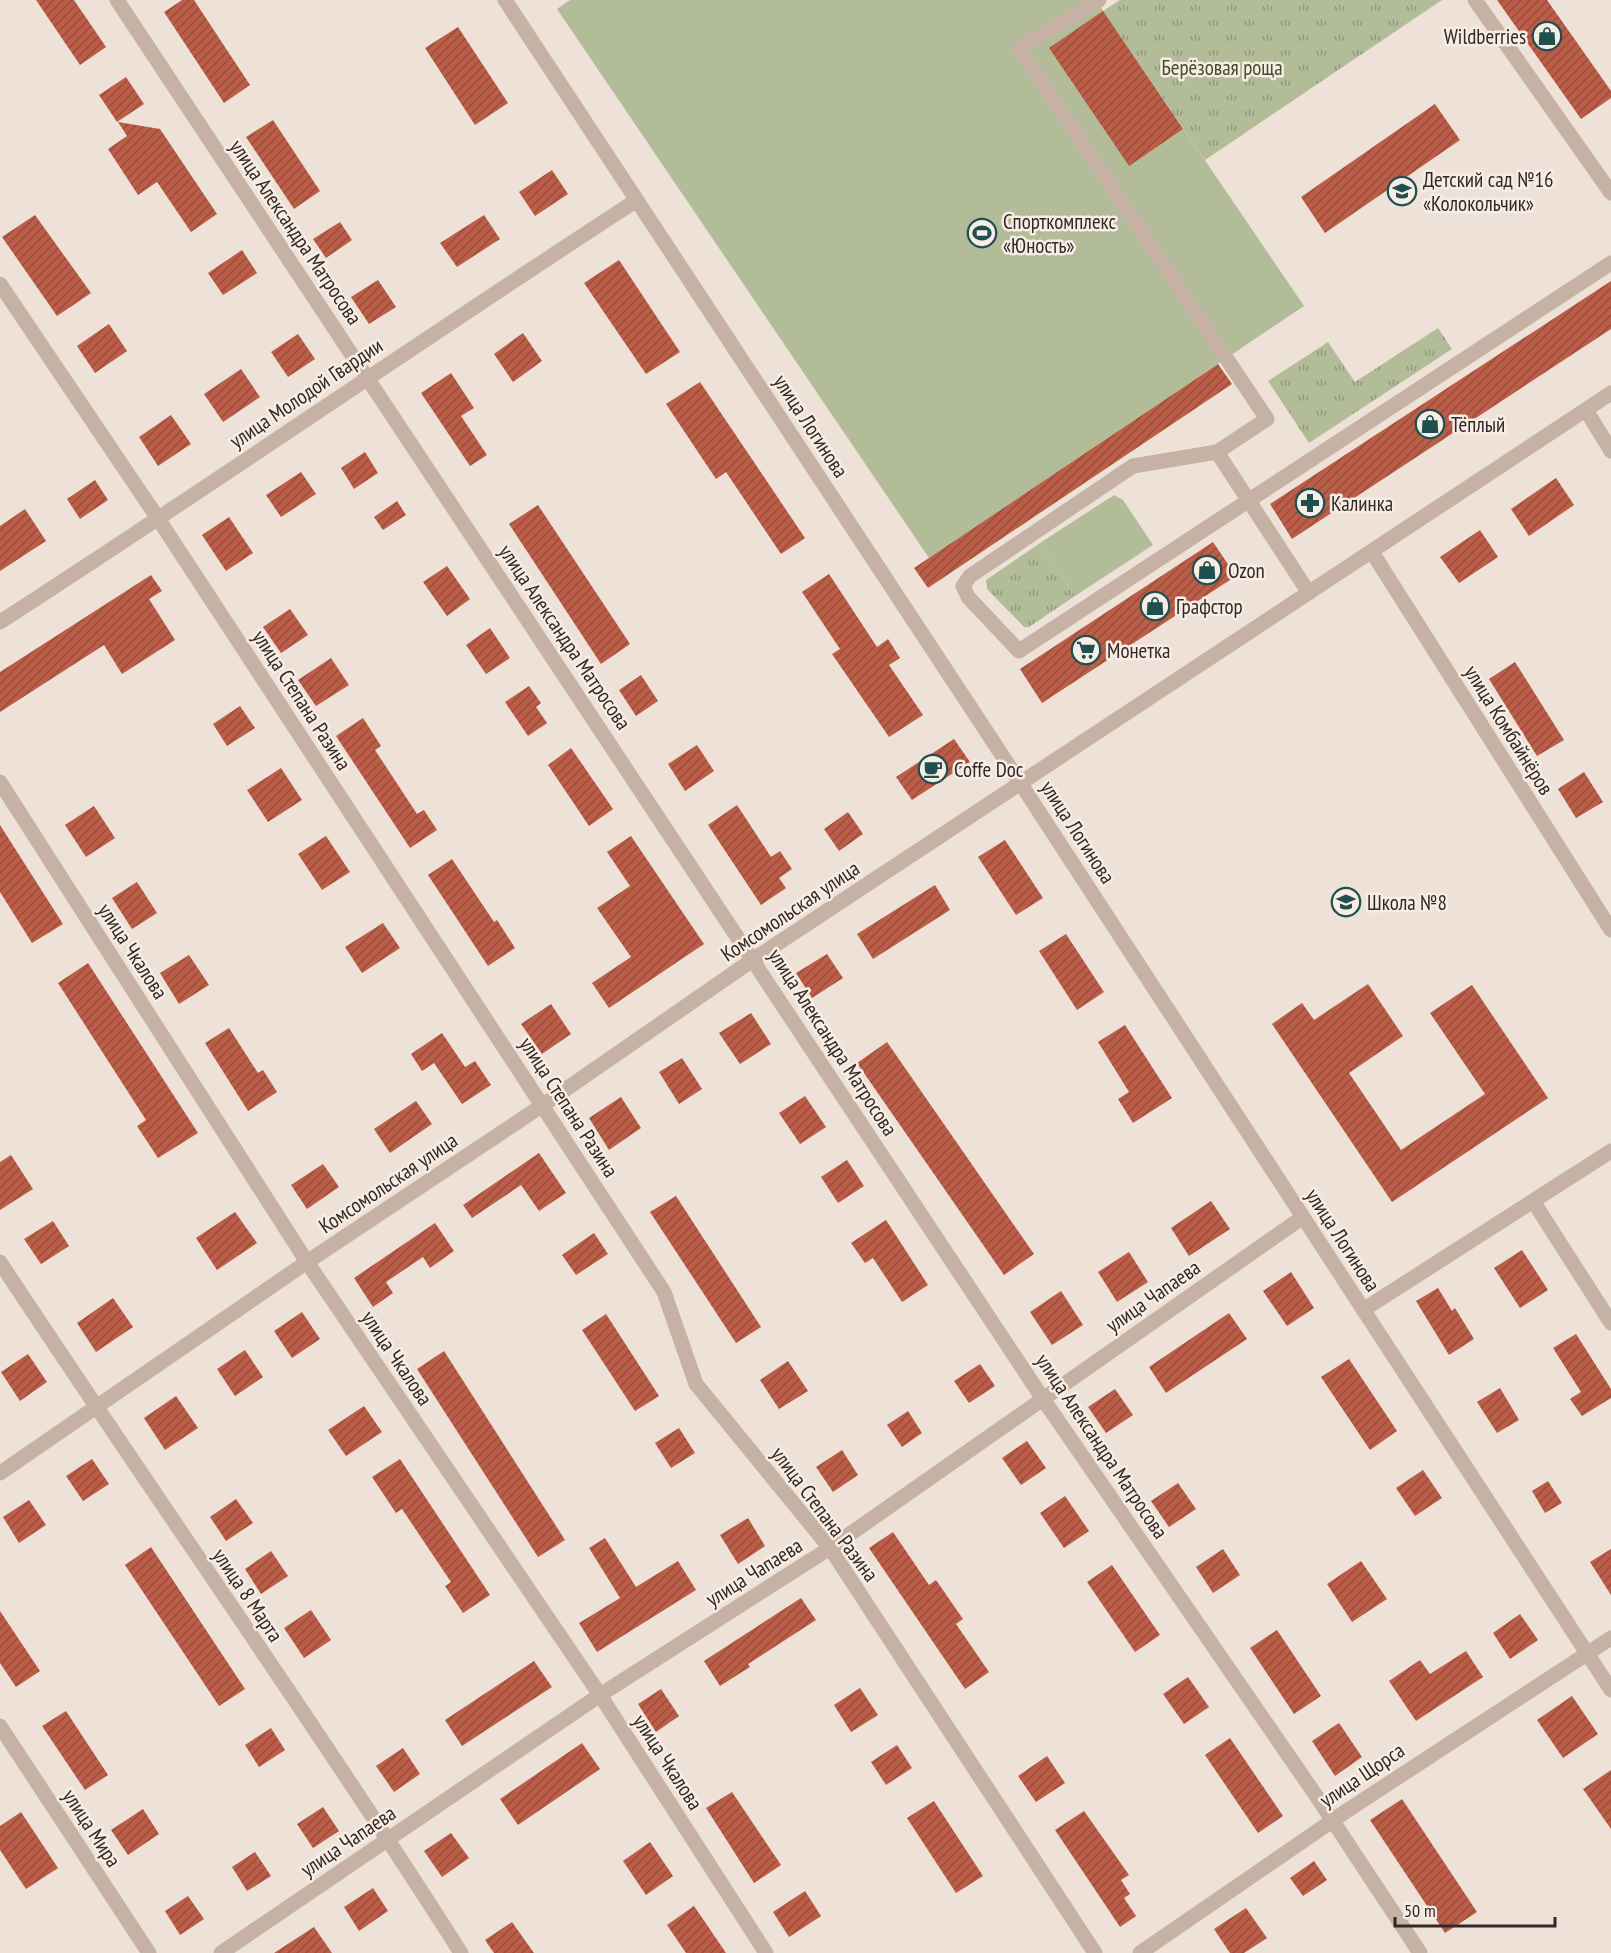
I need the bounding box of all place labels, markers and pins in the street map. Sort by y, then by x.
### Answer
shop icon: Wildberries [1531,20,1563,52]
place label: Wildberries [1444,23,1526,50]
place label: Детский сад №16 «Колокольчик» [1423,166,1553,217]
school or university icon: Детский сад №16 «Колокольчик» [1386,175,1418,207]
place label: Спорткомплекс «Юность» [1003,208,1117,259]
sports icon: Спорткомплекс «Юность» [966,217,998,249]
shop icon: Тёплый [1414,408,1446,440]
place label: Тёплый [1451,411,1505,438]
pharmacy icon: Калинка [1294,487,1326,519]
place label: Калинка [1331,490,1393,517]
shop icon: Ozon [1191,554,1223,586]
place label: Ozon [1228,557,1265,584]
shop icon: Графстор [1139,590,1171,622]
place label: Графстор [1176,593,1243,620]
supermarket icon: Монетка [1070,634,1102,666]
place label: Монетка [1107,637,1170,664]
cafe icon: Coffe Doc [917,753,949,785]
place label: Coffe Doc [954,756,1024,783]
school or university icon: Школа №8 [1330,886,1362,918]
place label: Школа №8 [1367,889,1447,916]

